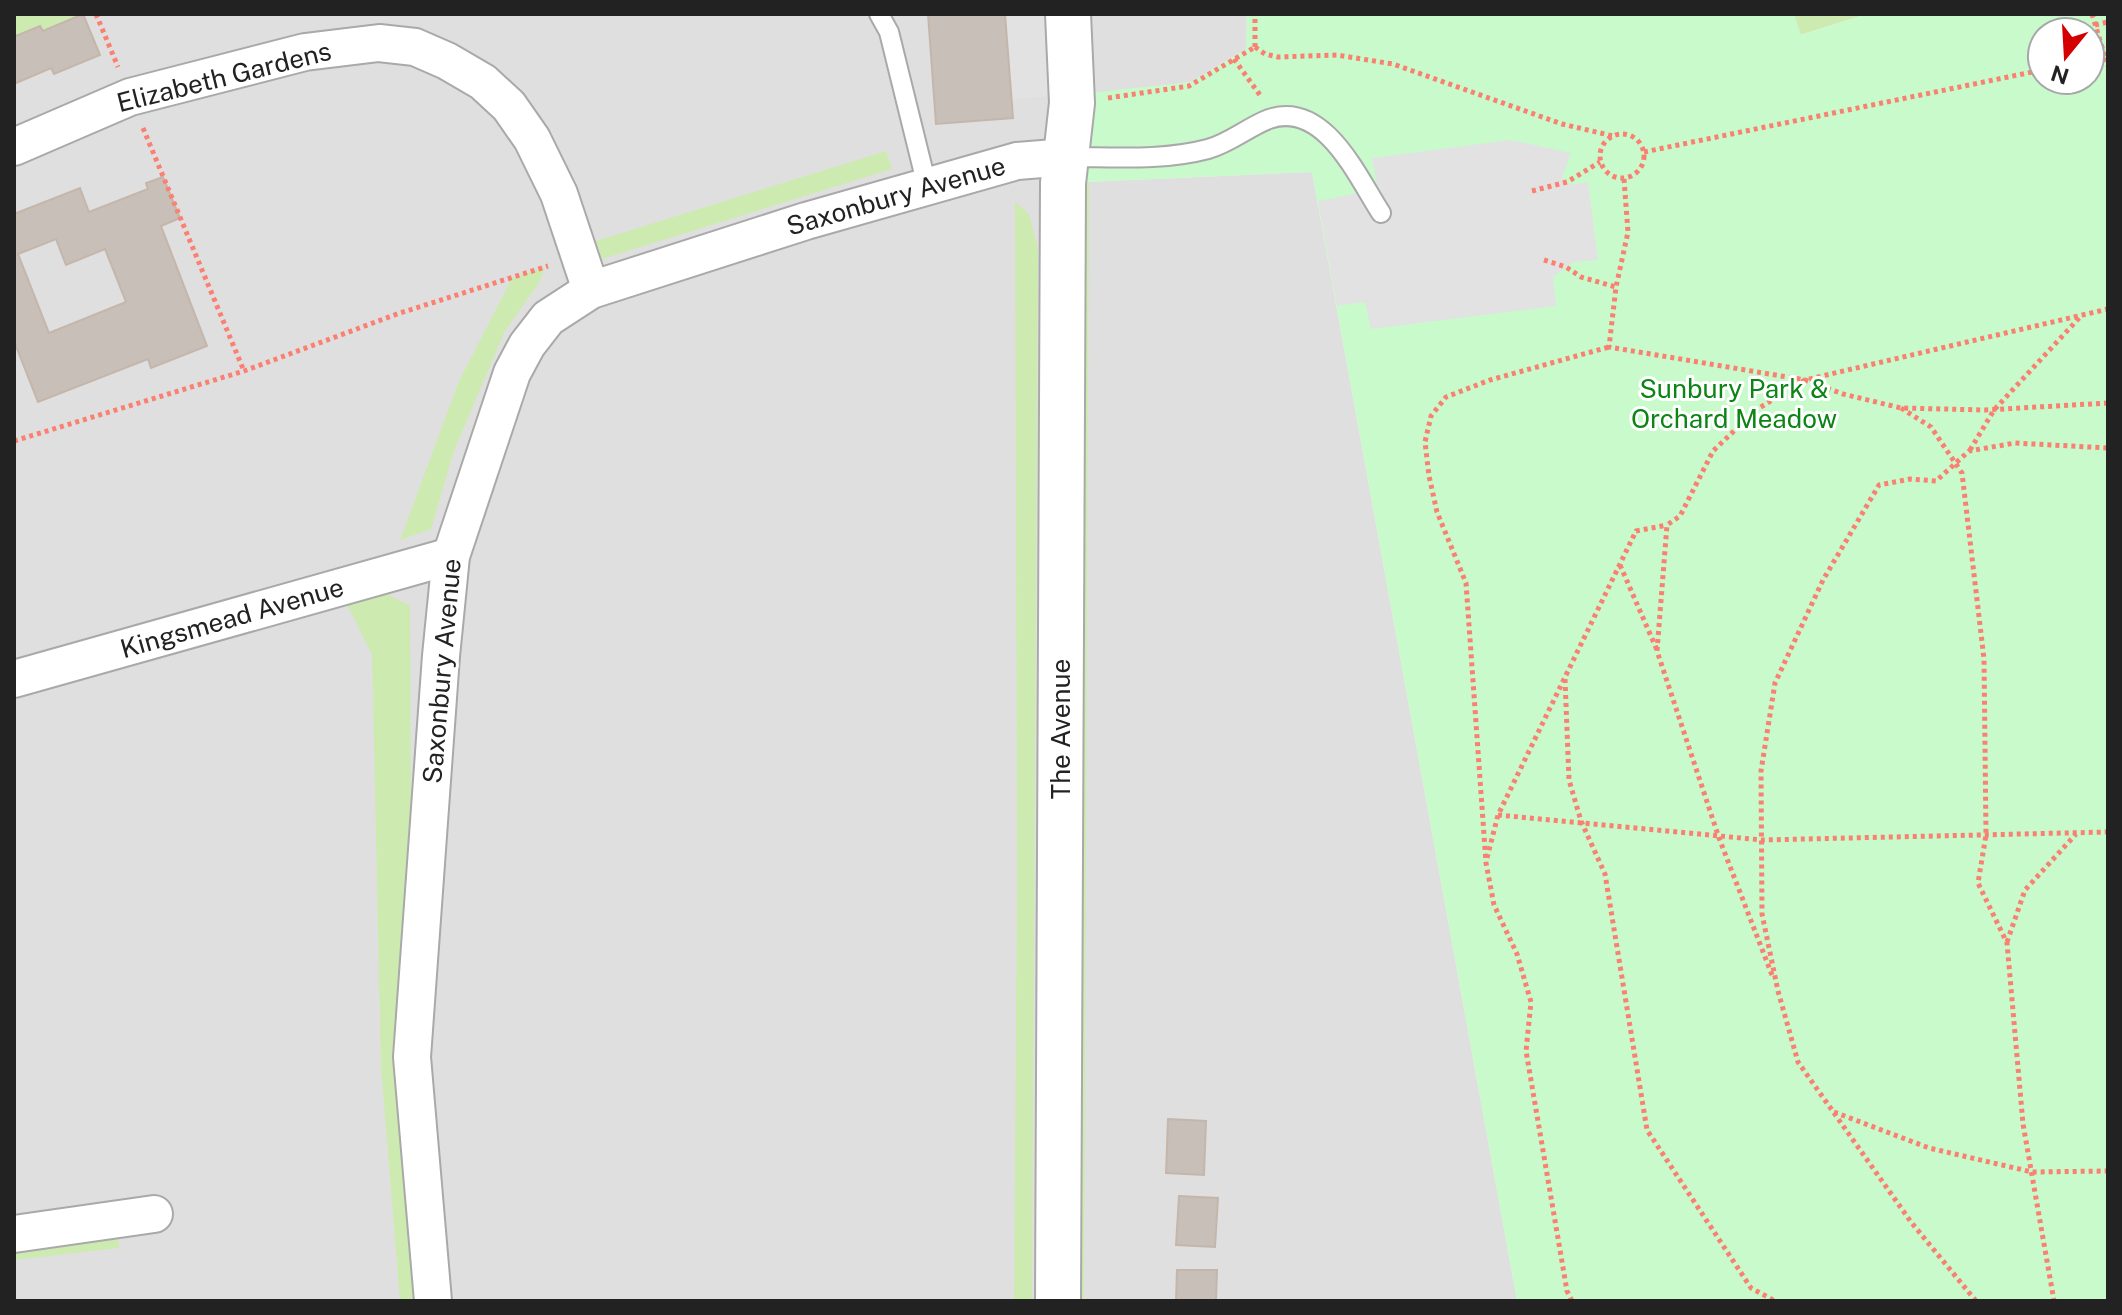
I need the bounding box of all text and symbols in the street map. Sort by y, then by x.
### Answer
north arrow [2026,16,2106,96]
street label: Elizabeth Gardens [114,35,334,118]
text: N [2048,60,2072,90]
street label: Saxonbury Avenue [783,149,1009,242]
park label: Sunbury Park & Orchard Meadow [1631,373,1837,434]
street label: Saxonbury Avenue [416,557,467,785]
street label: Kingsmead Avenue [117,571,347,664]
street label: The Avenue [1045,659,1076,799]

